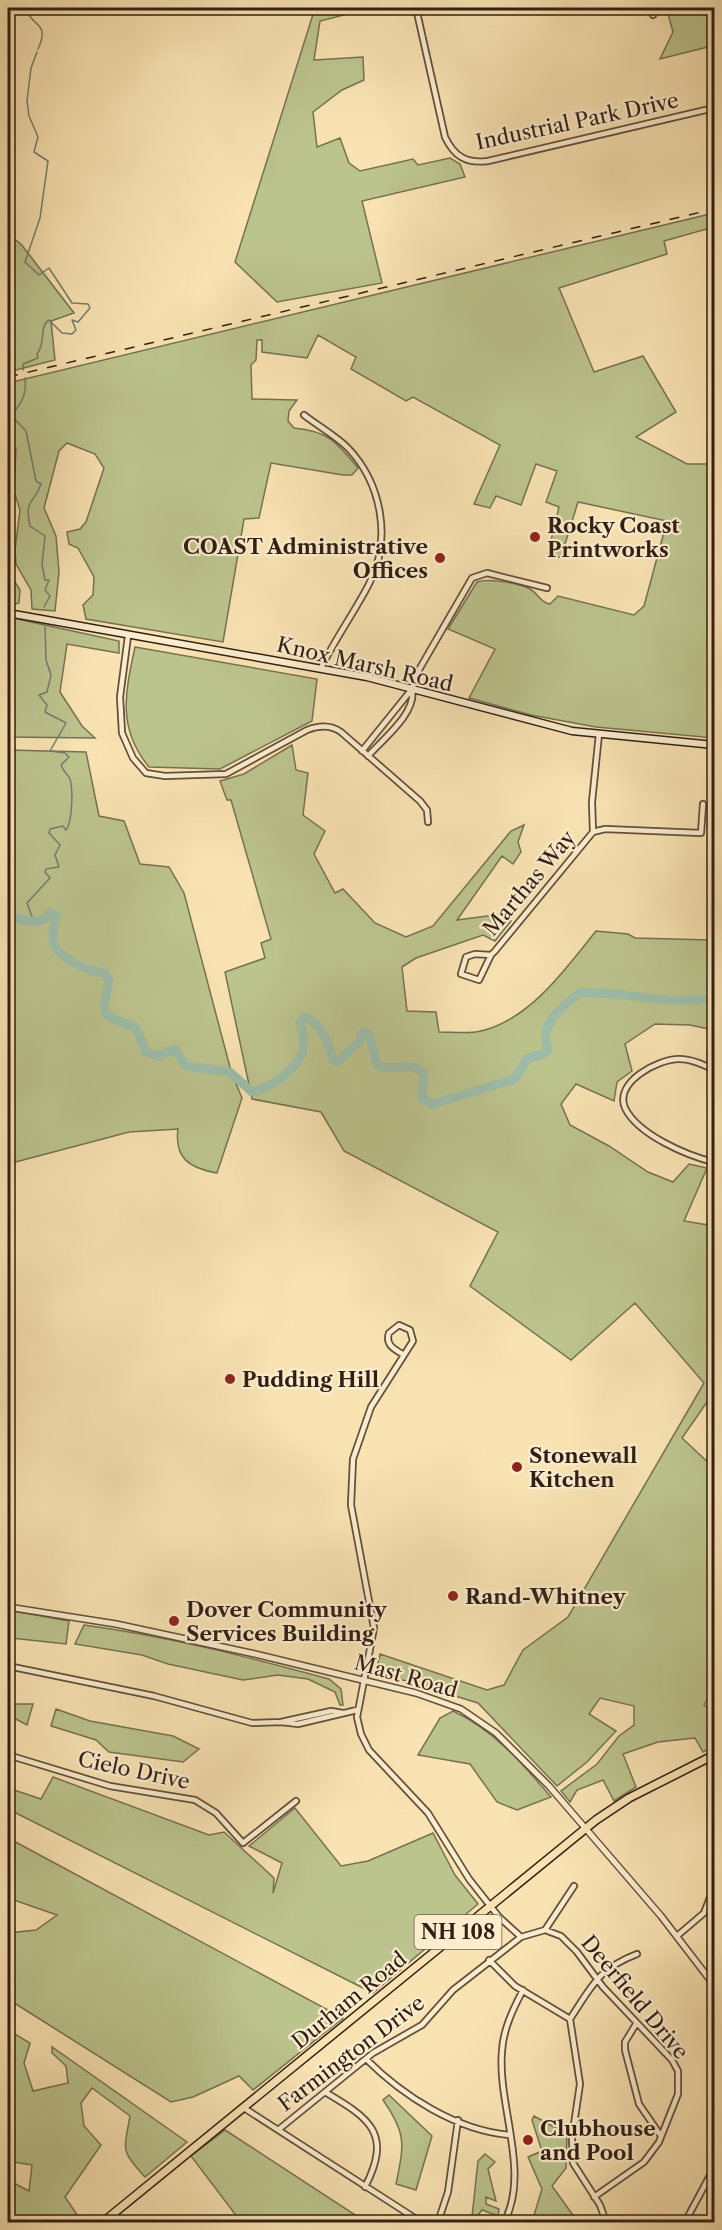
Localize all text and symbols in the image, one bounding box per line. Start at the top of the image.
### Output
street label: Industrial Park Drive [473,87,681,155]
place label: Rocky Coast Printworks [547,513,680,562]
marker: Rocky Coast Printworks [528,530,542,544]
place label: COAST Administrative Offices [183,534,428,583]
marker: COAST Administrative Offices [433,551,447,565]
street label: Knox Marsh Road [274,632,456,696]
street label: Marthas Way [478,825,581,941]
place label: Pudding Hill [242,1367,379,1392]
marker: Pudding Hill [223,1372,237,1386]
place label: Stonewall Kitchen [529,1443,637,1492]
marker: Stonewall Kitchen [510,1460,524,1474]
place label: Rand-Whitney [465,1584,627,1609]
marker: Rand-Whitney [446,1589,460,1603]
place label: Dover Community Services Building [186,1597,388,1646]
marker: Dover Community Services Building [167,1614,181,1628]
street label: Mast Road [352,1649,461,1703]
street label: Cielo Drive [76,1746,192,1794]
road number: NH 108 [414,1915,502,1949]
street label: Deerfield Drive [576,1930,694,2064]
street label: Durham Road [287,1946,411,2054]
street label: Farmington Drive [273,1990,429,2116]
place label: Clubhouse and Pool [540,2116,656,2165]
marker: Clubhouse and Pool [521,2133,535,2147]

